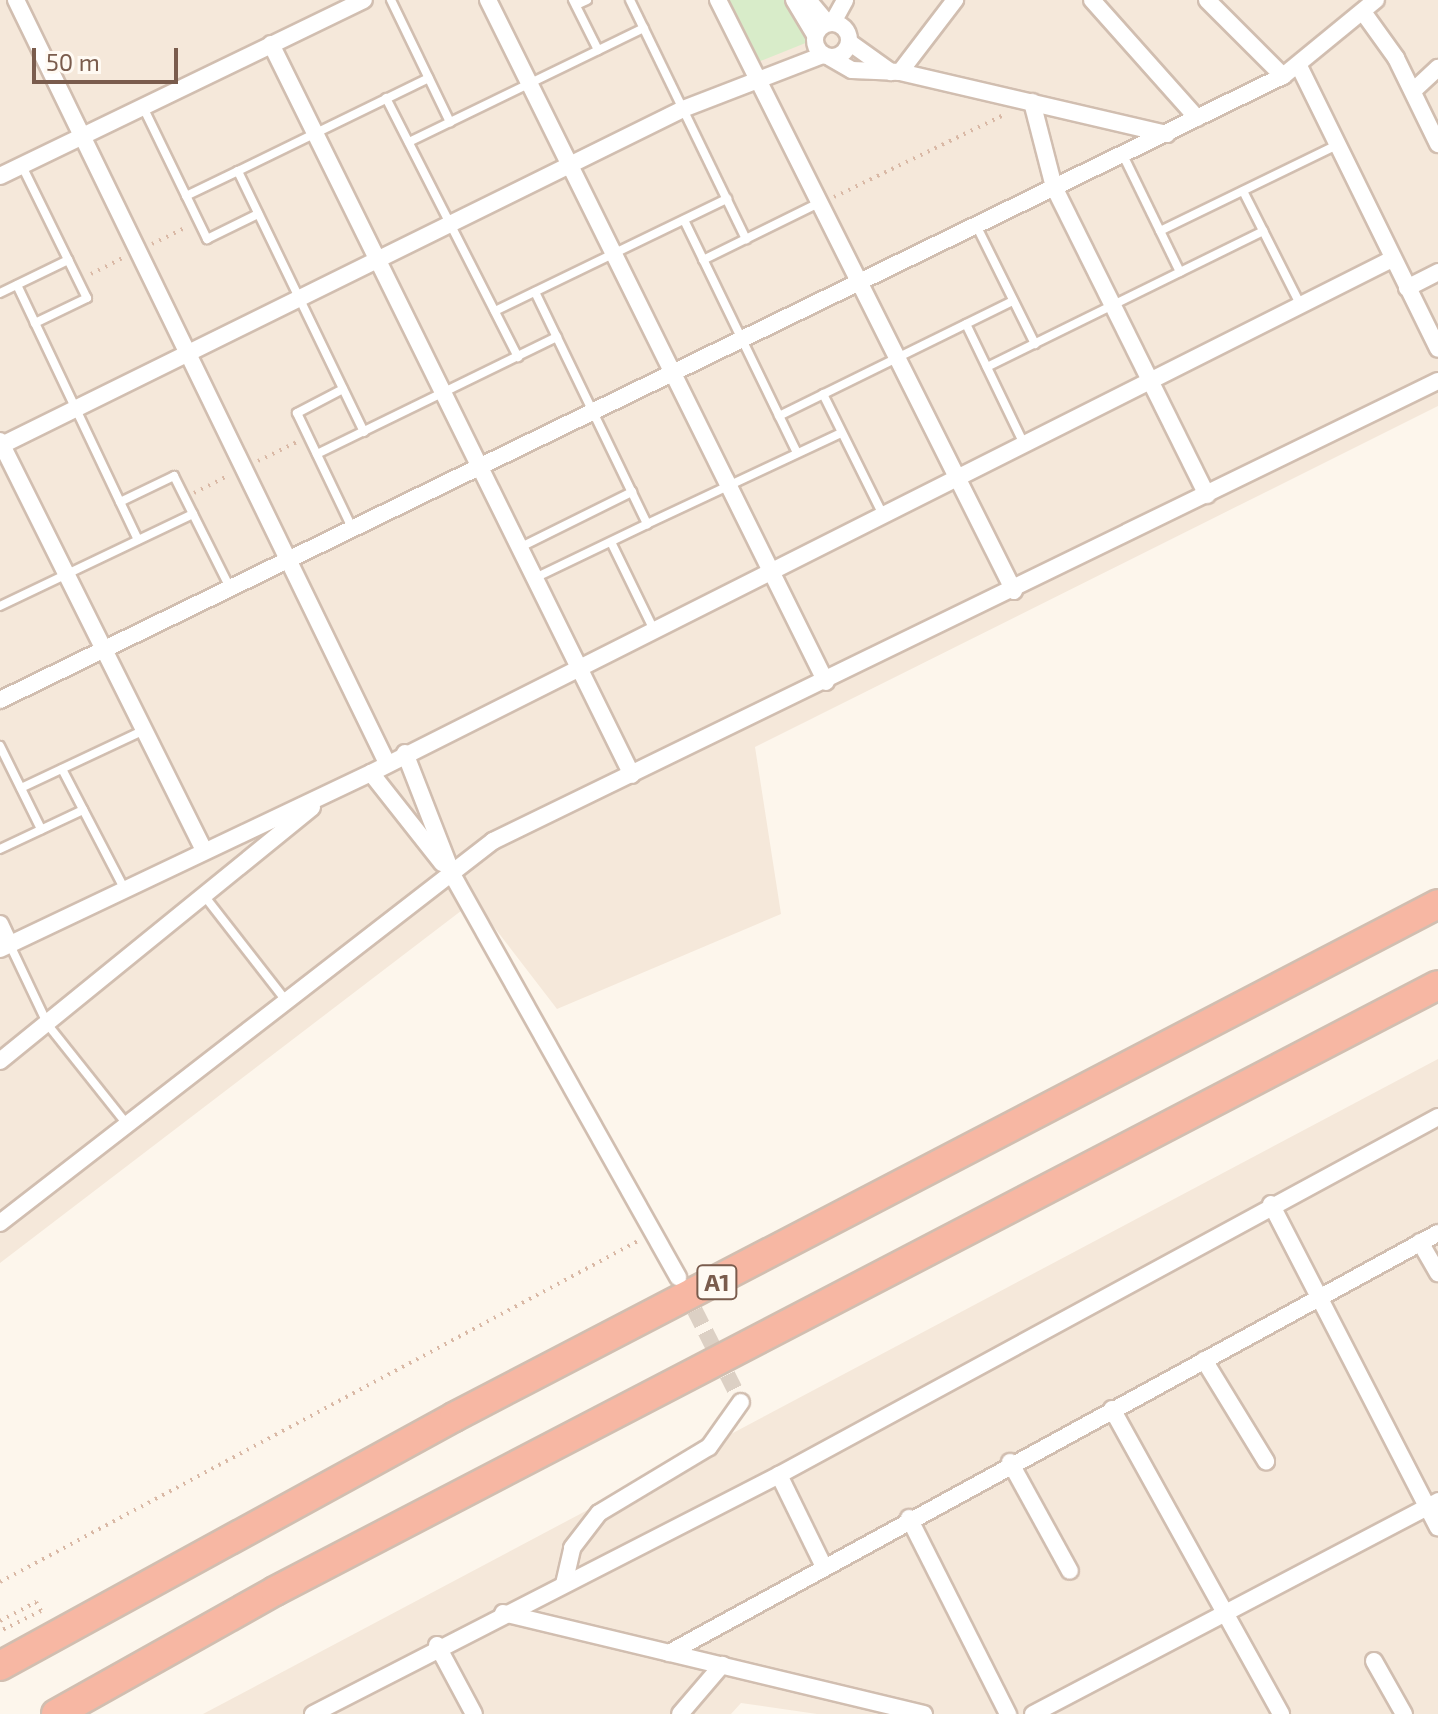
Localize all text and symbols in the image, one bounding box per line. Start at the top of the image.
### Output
scale bar [36,32,182,82]
text: 50 m [46,47,100,76]
road number: A1 [695,1262,739,1302]

